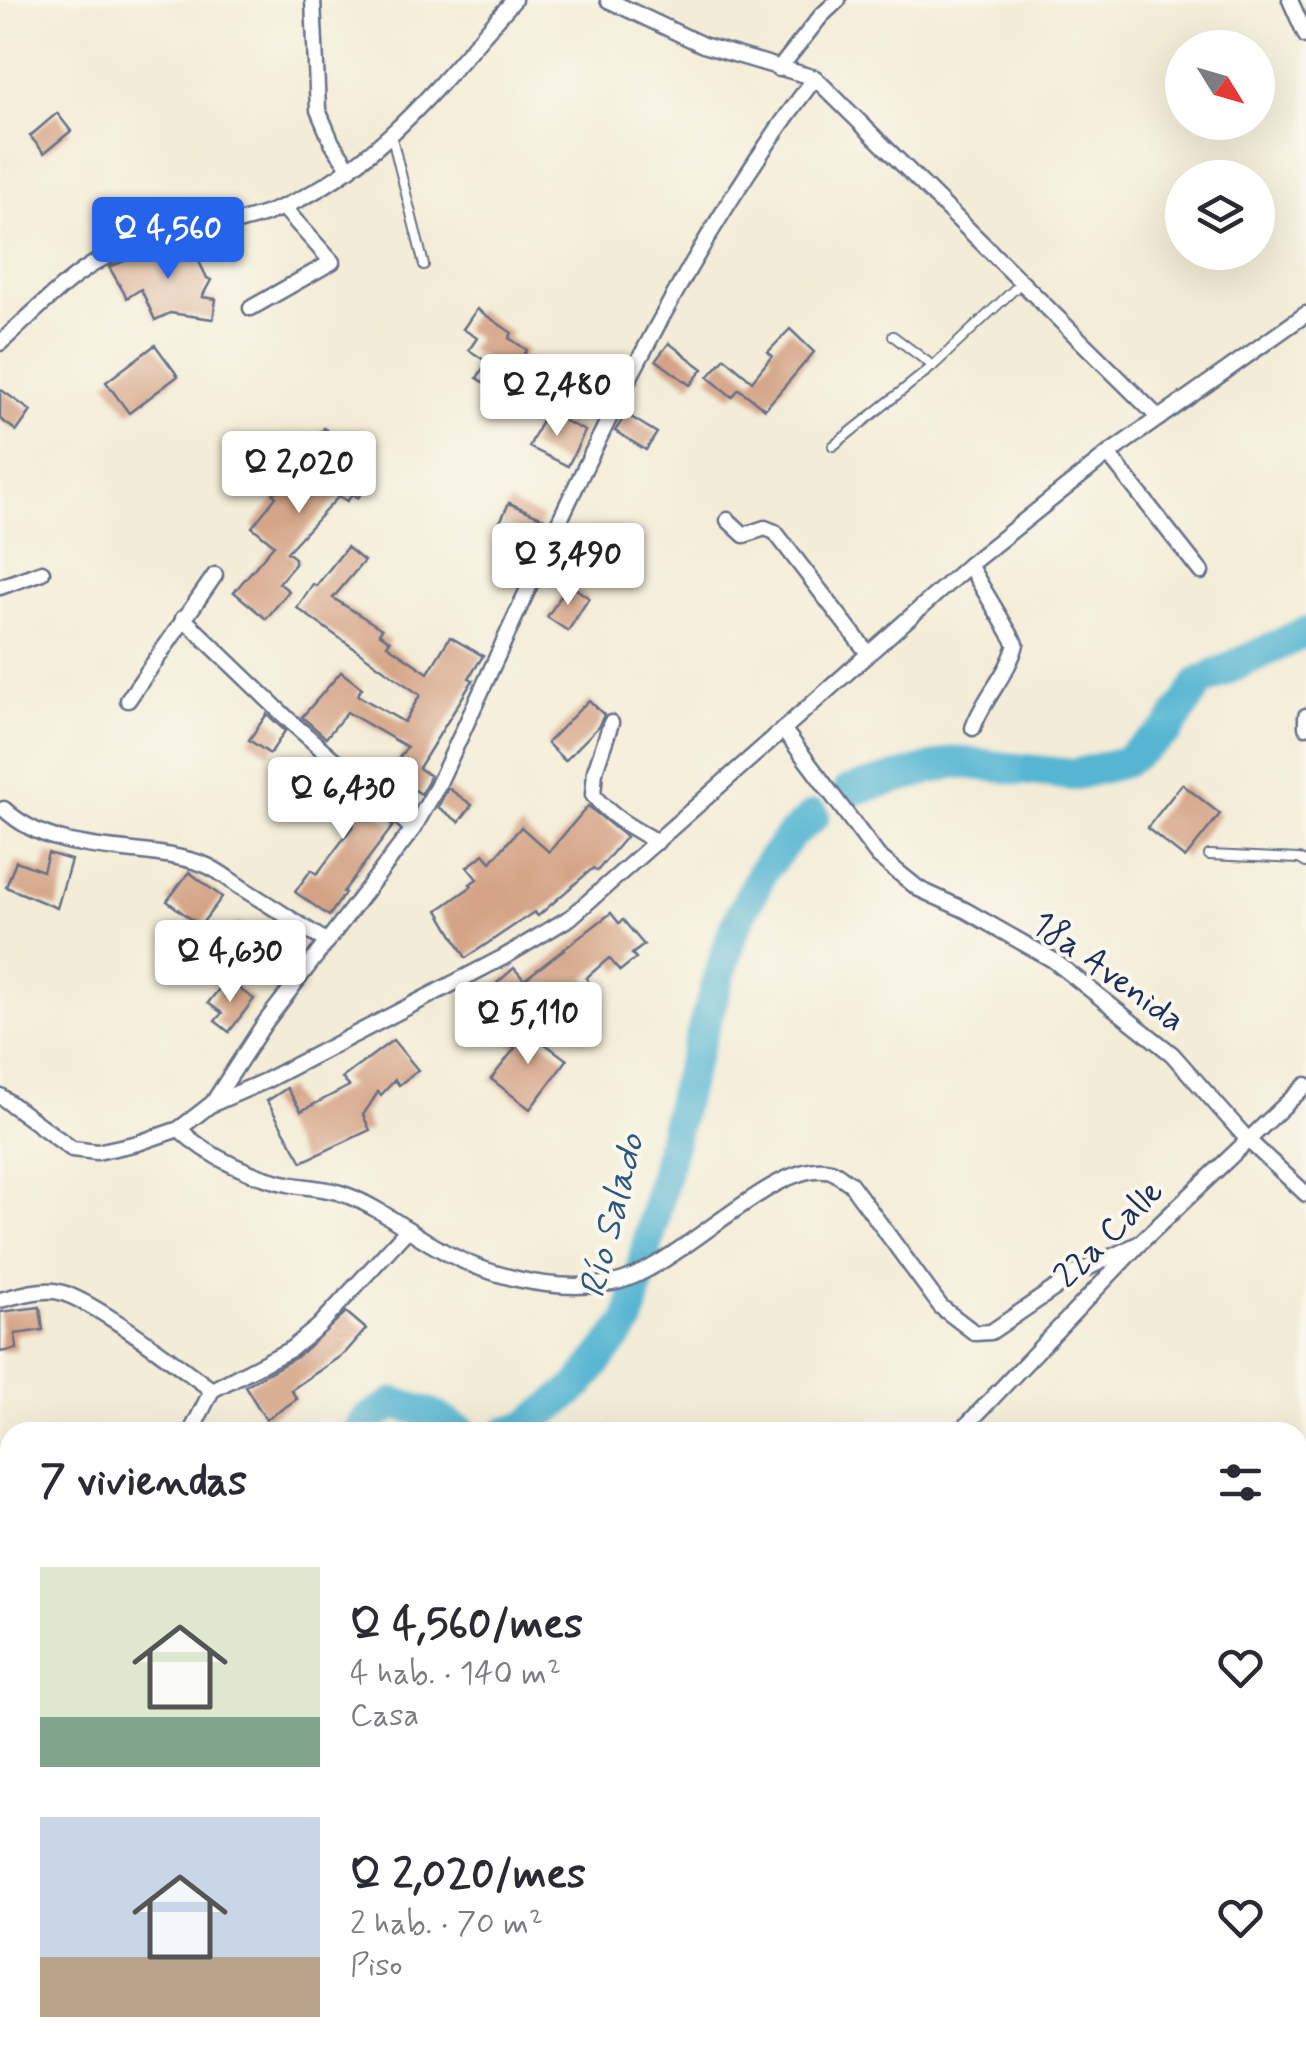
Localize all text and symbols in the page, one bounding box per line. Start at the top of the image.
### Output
north arrow [1165,30,1275,140]
map controls [1165,30,1275,270]
button: layers [1165,160,1275,270]
pin: Q 4,560 [76,197,260,282]
text: Q 4,560 [114,208,222,250]
pin: Q 2,480 [465,354,649,439]
text: Q 2,480 [502,365,612,407]
pin: Q 2,020 [207,431,391,516]
text: Q 2,020 [244,442,354,484]
pin: Q 3,490 [476,523,660,608]
text: Q 3,490 [514,534,622,576]
pin: Q 6,430 [251,757,435,842]
text: Q 6,430 [290,768,396,810]
street label: 18a Avenida [1022,901,1194,1043]
pin: Q 4,630 [138,920,322,1005]
text: Q 4,630 [177,931,283,973]
pin: Q 5,110 [436,982,620,1067]
text: Q 5,110 [477,993,579,1035]
water label: Río Salado [569,1127,657,1303]
street label: 22a Calle [1044,1169,1174,1299]
text: 7 viviendas [40,1455,247,1510]
icon: filters [1213,1455,1268,1510]
text: Q 4,560/mes [350,1598,583,1653]
icon: home [120,1607,240,1727]
icon: heart [1213,1640,1268,1695]
text: 4 hab. · 140 m² [350,1653,561,1695]
text: Casa [350,1695,419,1737]
text: Q 2,020/mes [350,1848,586,1903]
icon: home [120,1857,240,1977]
icon: heart [1213,1890,1268,1945]
text: 2 hab. · 70 m² [350,1903,543,1945]
text: Piso [350,1945,403,1987]

